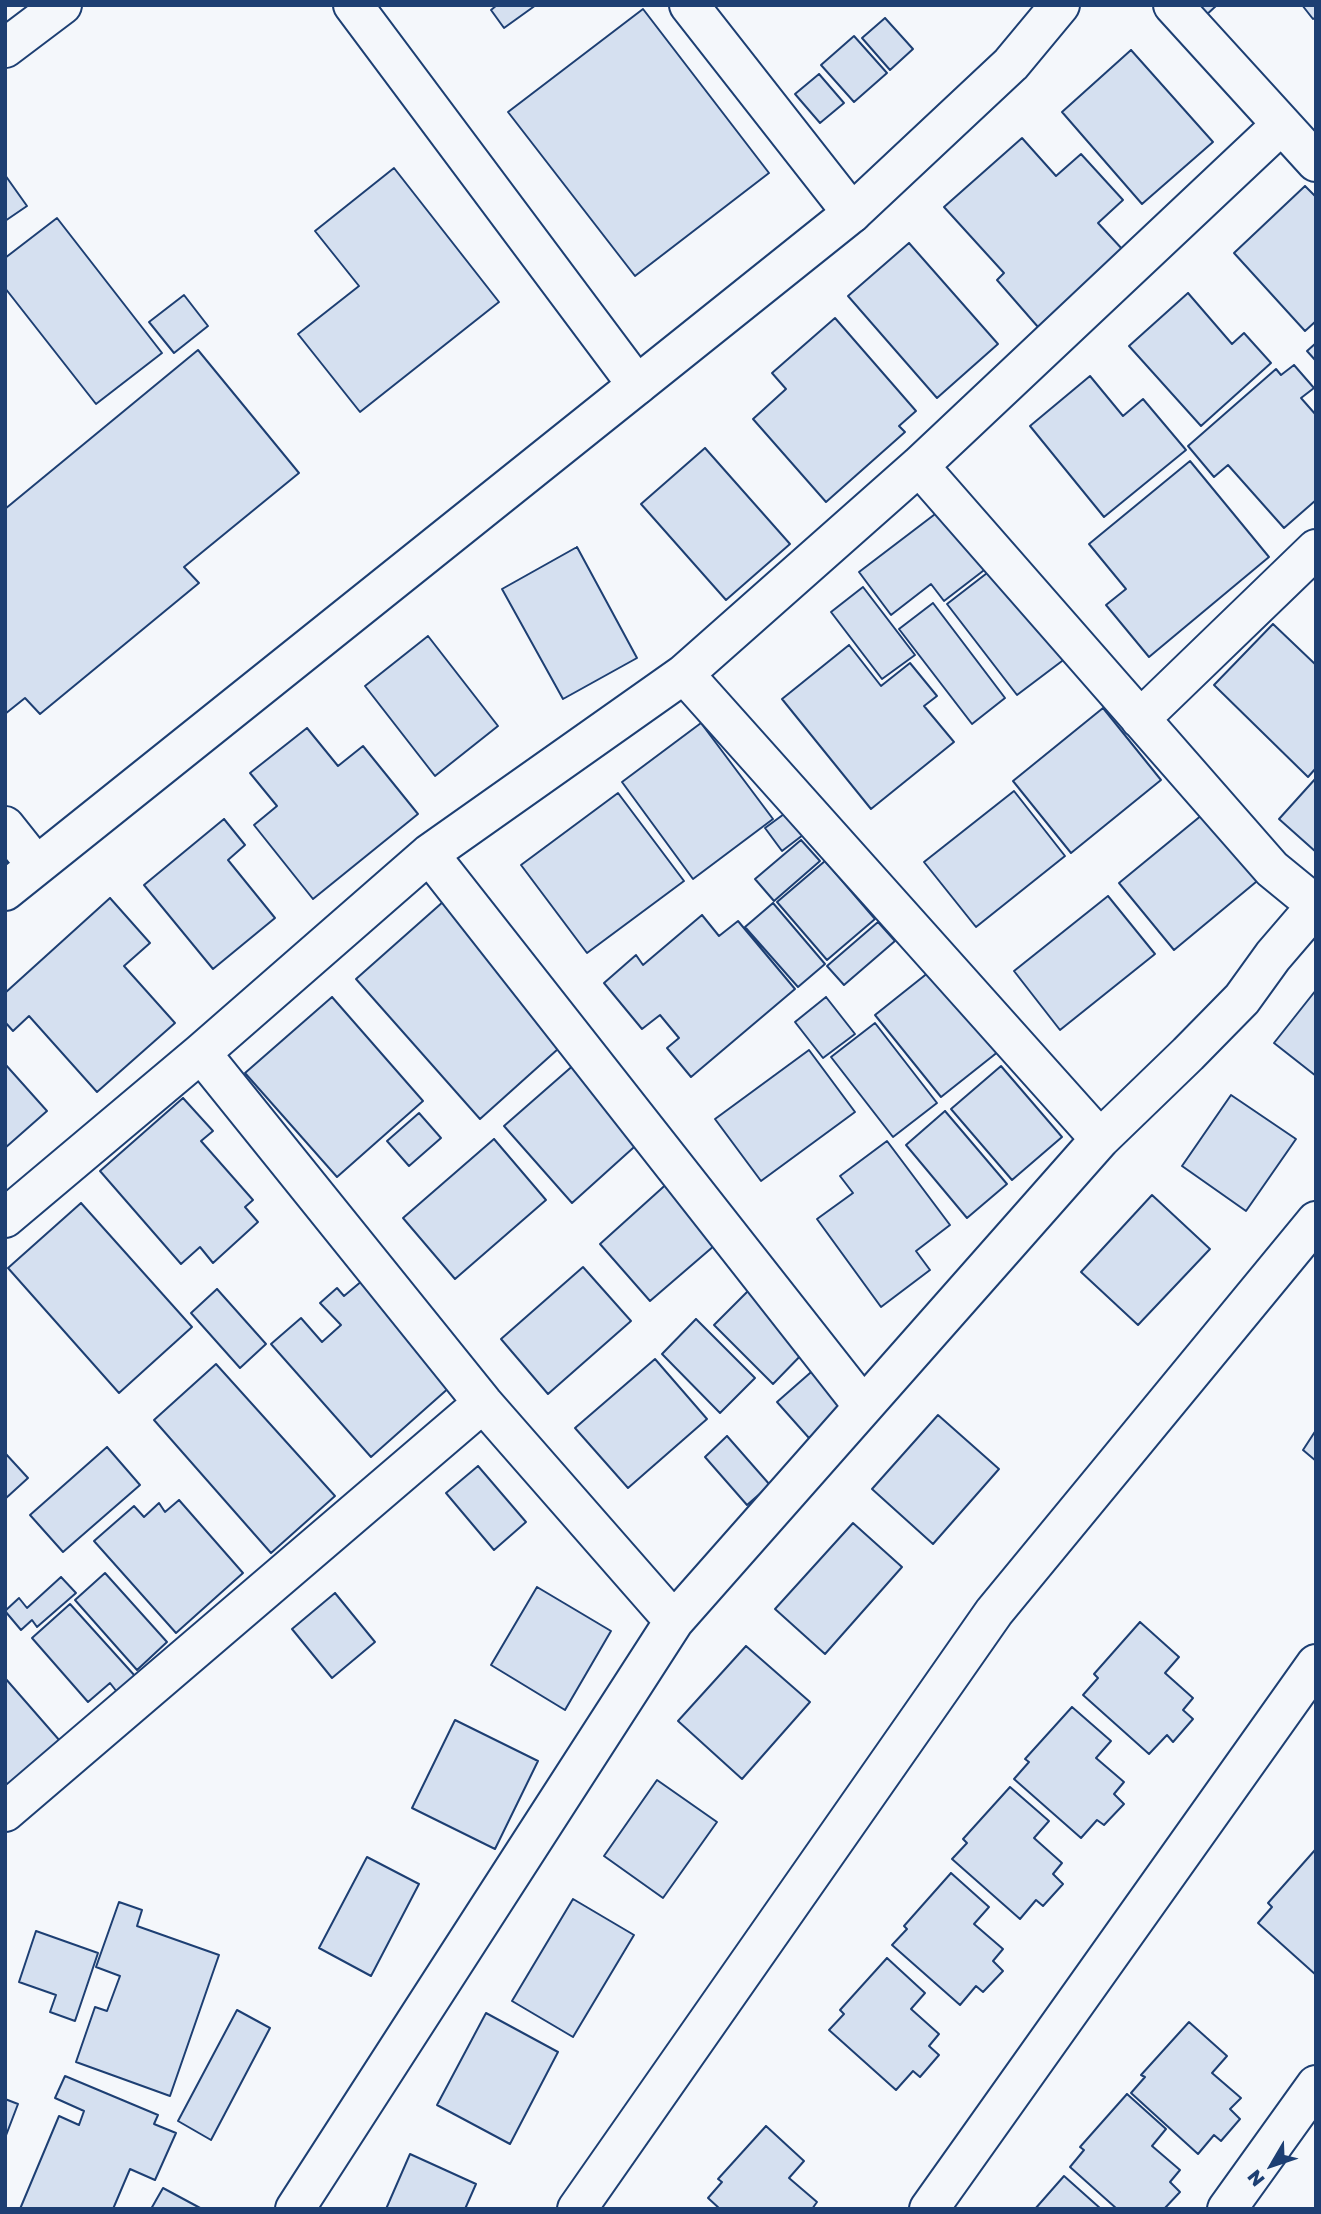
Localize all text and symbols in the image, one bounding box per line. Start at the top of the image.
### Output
north arrow [1237,2130,1307,2200]
text: N [1242,2166,1269,2191]

